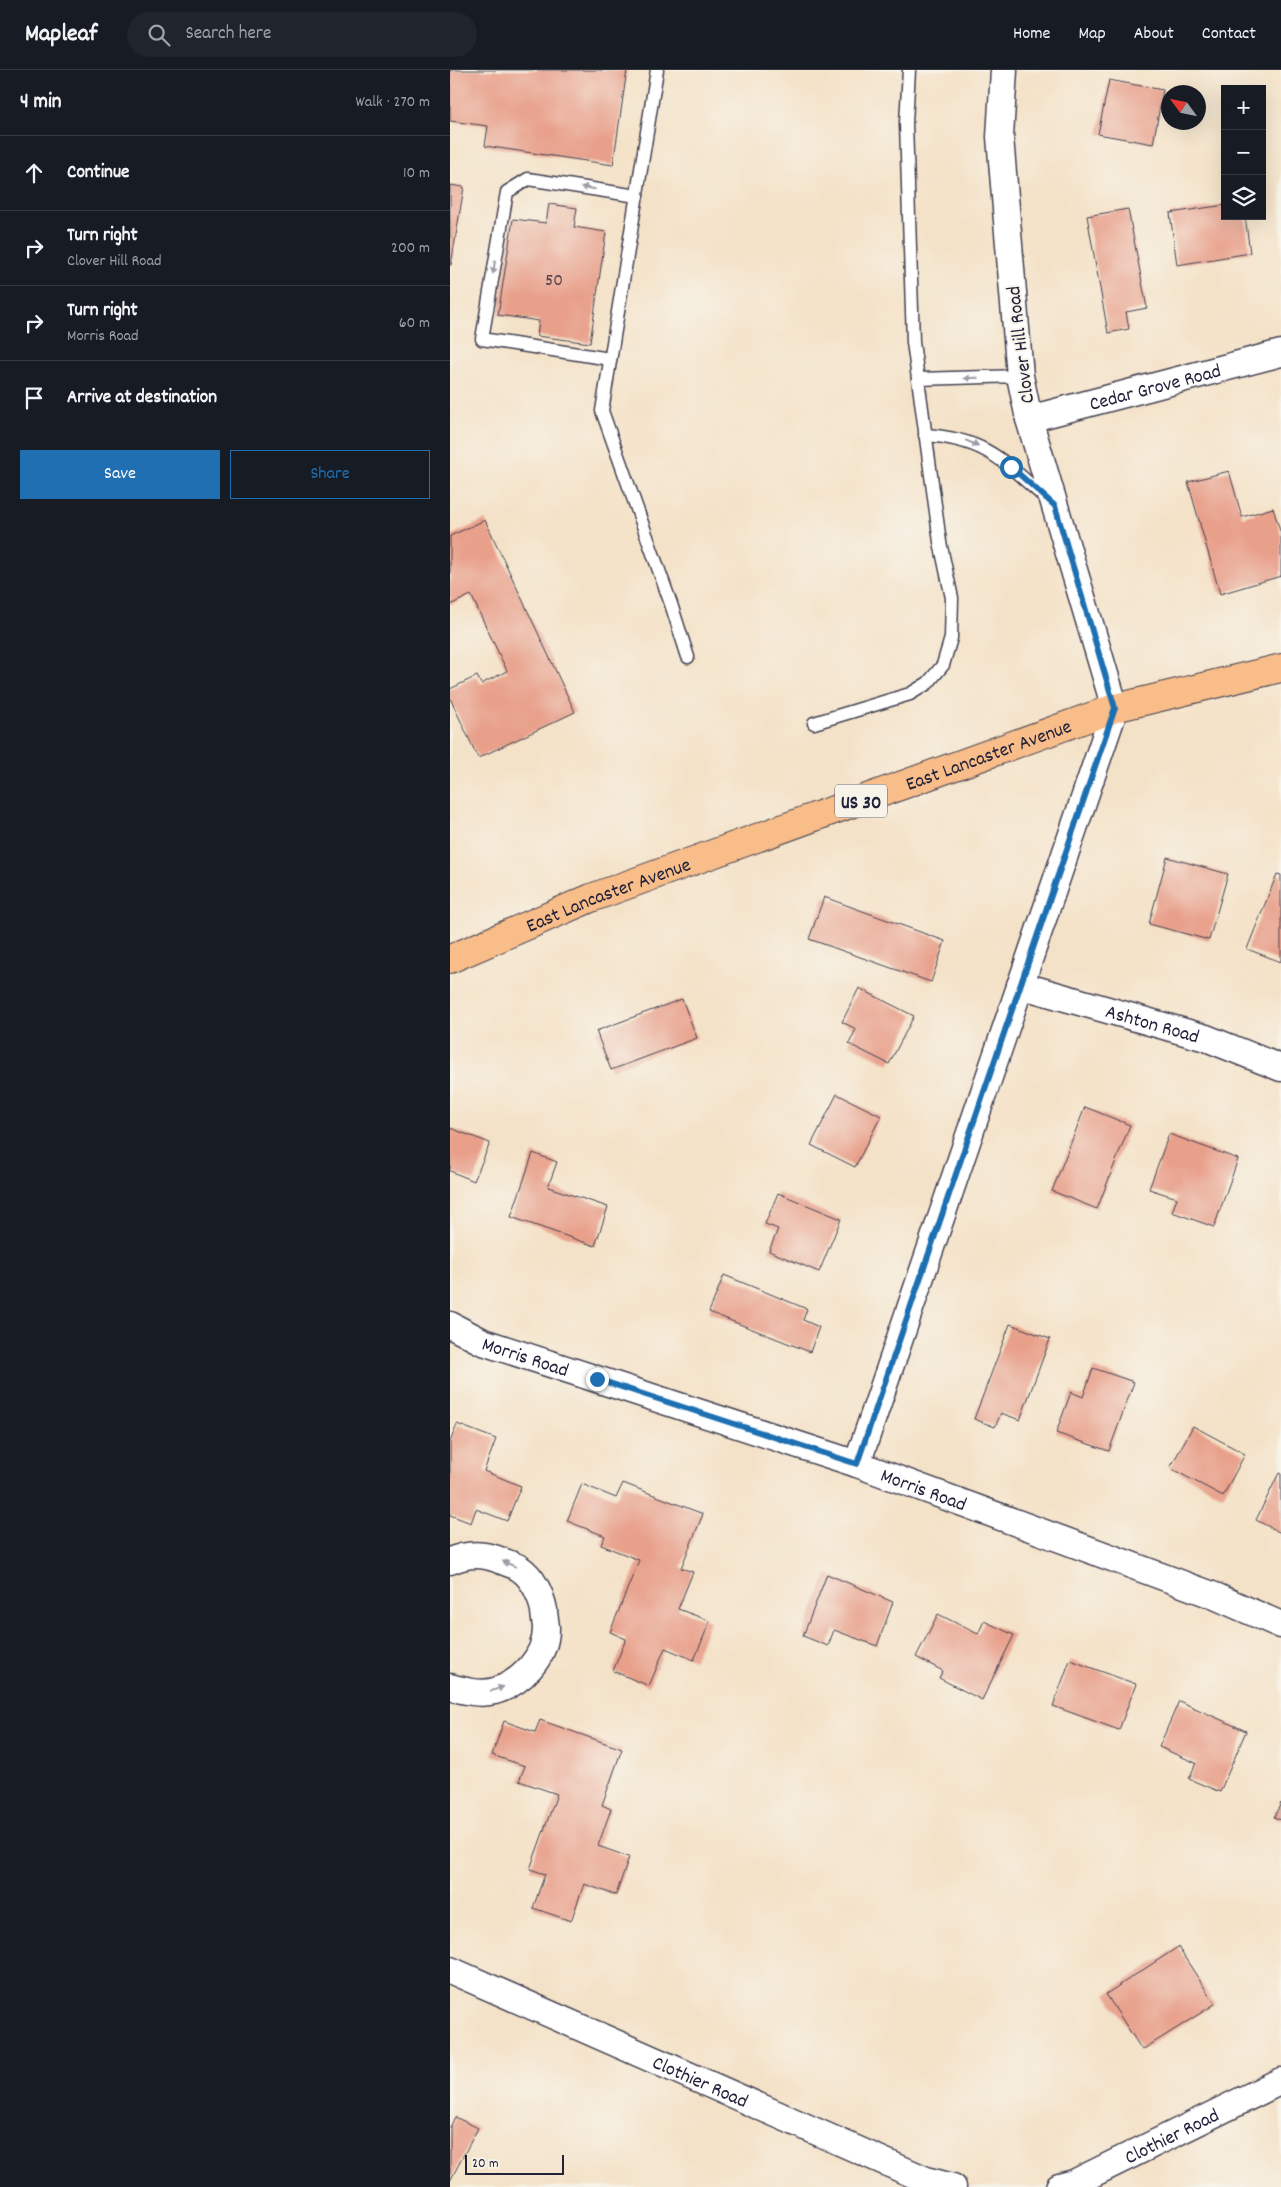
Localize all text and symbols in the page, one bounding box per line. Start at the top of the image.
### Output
search box [127,12,477,57]
text: Mapleaf [25,18,97,52]
icon: search [145,21,173,49]
text: Search here [185,21,271,48]
text: Home [1013,22,1050,47]
text: Map [1078,22,1106,47]
text: About [1134,22,1174,47]
text: Contact [1202,22,1256,47]
north arrow [1161,85,1206,130]
map controls [1221,85,1266,220]
button: + [1221,85,1266,130]
text: 4 min [20,88,62,118]
text: Walk · 270 m [355,91,430,114]
button: − [1221,130,1266,175]
icon: ahead [20,159,48,187]
text: Continue [67,160,129,187]
text: 10 m [403,162,430,185]
button: layers [1221,175,1266,220]
one-way arrow [580,184,596,192]
text: Turn right [67,223,138,250]
icon: right [20,234,48,262]
text: 200 m [391,237,430,260]
text: Clover Hill Road [67,250,161,273]
one-way arrow [490,260,498,276]
house number: 50 [545,269,563,294]
street label: Clover Hill Road [1001,284,1043,405]
text: Turn right [67,298,138,325]
icon: right [20,309,48,337]
text: 60 m [399,312,430,335]
text: Morris Road [67,325,139,348]
street label: Cedar Grove Road [1087,358,1224,420]
one-way arrow [963,374,979,382]
icon: arrive [20,384,48,412]
text: Arrive at destination [67,385,217,412]
one-way arrow [965,440,979,448]
button: Save [20,450,220,499]
button: Share [230,450,430,499]
route start [1000,456,1023,479]
street label: East Lancaster Avenue [902,714,1076,800]
road number: US 30 [835,784,887,818]
street label: East Lancaster Avenue [522,852,695,941]
street label: Ashton Road [1102,999,1202,1052]
street label: Morris Road [478,1332,572,1386]
route end [586,1368,609,1391]
street label: Morris Road [876,1463,970,1520]
one-way arrow [501,1560,516,1568]
one-way arrow [490,1684,505,1692]
street label: Clothier Road [647,2050,752,2117]
street label: Clothier Road [1121,2103,1225,2173]
scale bar [465,2152,564,2175]
text: 20 m [472,2154,499,2174]

